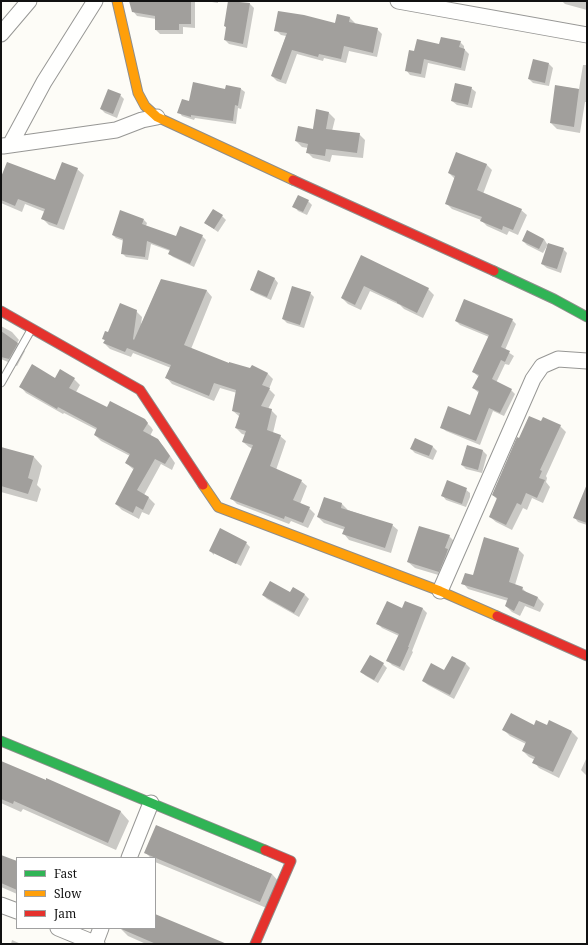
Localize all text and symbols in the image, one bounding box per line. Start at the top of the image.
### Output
legend [16,857,156,929]
text: Fast [54,865,77,882]
text: Slow [54,885,82,902]
text: Jam [54,905,76,922]

